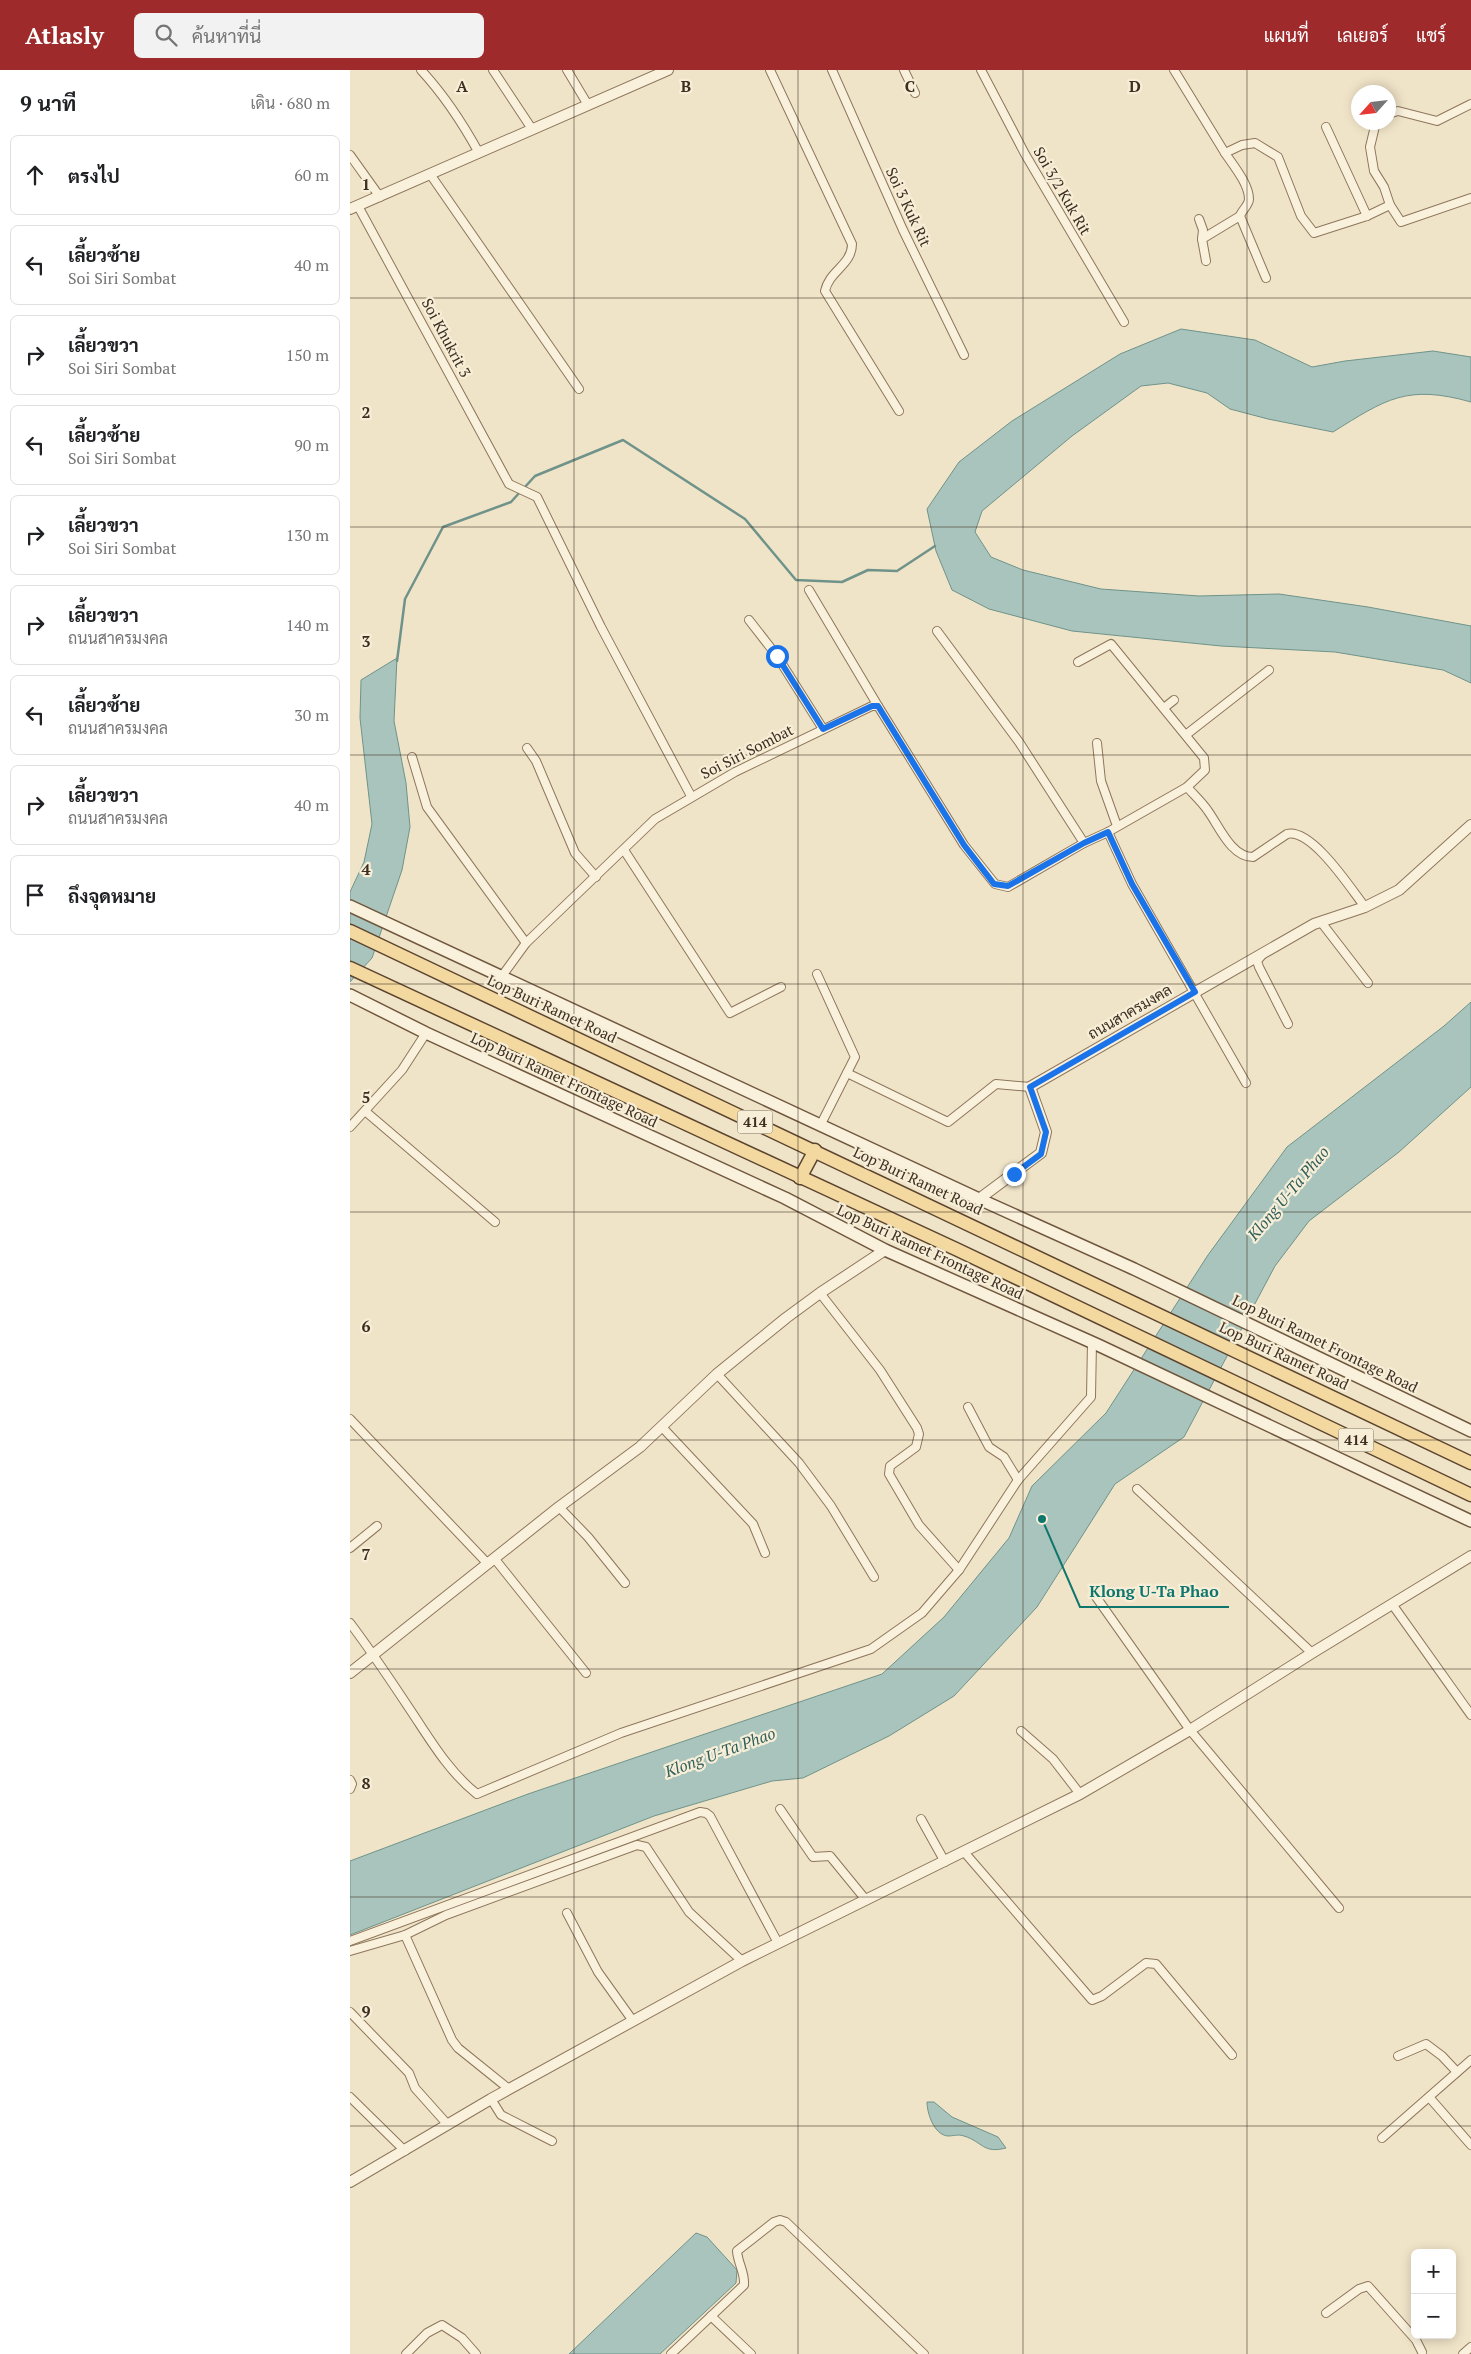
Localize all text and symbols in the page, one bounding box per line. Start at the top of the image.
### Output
search box [134,13,484,58]
text: Atlasly [25,19,104,51]
icon: search [152,21,180,49]
text: ค้นหาที่นี่ [192,23,261,48]
text: แผนที่ [1264,23,1309,47]
text: เลเยอร์ [1337,23,1388,47]
text: แชร์ [1416,23,1446,47]
text: A [456,75,468,97]
text: B [681,75,691,97]
text: C [905,75,915,97]
text: D [1129,75,1141,97]
north arrow [1351,85,1396,130]
text: 9 นาที [20,89,76,117]
text: เดิน · 680 m [250,92,330,114]
street label: Soi 3/2 Kuk Rit [1030,143,1096,239]
icon: ahead [21,161,49,189]
text: ตรงไป [68,163,120,188]
text: 60 m [294,164,329,186]
street label: Soi 3 Kuk Rit [882,164,936,250]
text: 1 [361,173,371,195]
text: เลี้ยวซ้าย [68,242,140,267]
icon: left [21,251,49,279]
text: 40 m [294,254,329,276]
text: Soi Siri Sombat [68,267,176,289]
street label: Soi Khukrit 3 [418,295,476,381]
text: เลี้ยวขวา [68,332,139,357]
icon: right [21,341,49,369]
text: 150 m [286,344,329,366]
text: Soi Siri Sombat [68,357,176,379]
text: 2 [361,401,371,423]
text: เลี้ยวซ้าย [68,422,140,447]
icon: left [21,431,49,459]
text: 90 m [294,434,329,456]
text: Soi Siri Sombat [68,447,176,469]
text: เลี้ยวขวา [68,512,139,537]
icon: right [21,521,49,549]
text: 130 m [286,524,329,546]
text: Soi Siri Sombat [68,537,176,559]
text: เลี้ยวขวา [68,602,139,627]
icon: right [21,611,49,639]
text: 140 m [286,614,329,636]
text: ถนนสาครมงคล [68,627,168,649]
text: 3 [361,630,371,652]
route start [766,645,789,668]
text: เลี้ยวซ้าย [68,692,140,717]
icon: left [21,701,49,729]
text: 30 m [294,704,329,726]
text: ถนนสาครมงคล [68,717,168,739]
street label: Soi Siri Sombat [697,719,797,783]
text: เลี้ยวขวา [68,782,139,807]
icon: right [21,791,49,819]
text: 40 m [294,794,329,816]
text: ถนนสาครมงคล [68,807,168,829]
text: 4 [361,858,371,880]
icon: arrive [21,881,49,909]
text: ถึงจุดหมาย [68,883,156,908]
street label: Lop Buri Ramet Road [484,969,620,1047]
street label: ถนนสาครมงคล [1084,979,1175,1043]
street label: Lop Buri Ramet Frontage Road [468,1027,661,1131]
text: 5 [361,1086,371,1108]
road number: 414 [738,1110,772,1134]
street label: Lop Buri Ramet Road [850,1141,986,1219]
water label: Klong U-Ta Phao [1242,1141,1334,1245]
route end [1003,1163,1026,1186]
street label: Lop Buri Ramet Frontage Road [834,1199,1027,1303]
street label: Lop Buri Ramet Frontage Road [1229,1289,1422,1397]
text: 6 [361,1315,371,1337]
street label: Lop Buri Ramet Road [1216,1316,1352,1394]
road number: 414 [1338,1428,1374,1452]
text: 7 [361,1543,371,1565]
callout: Klong U-Ta Phao [1080,1576,1229,1607]
text: Klong U-Ta Phao [1089,1580,1219,1602]
water label: Klong U-Ta Phao [661,1722,778,1783]
text: 8 [361,1772,371,1794]
text: 9 [361,2000,371,2022]
map controls [1411,2249,1456,2339]
button: + [1411,2249,1456,2294]
button: − [1411,2294,1456,2339]

